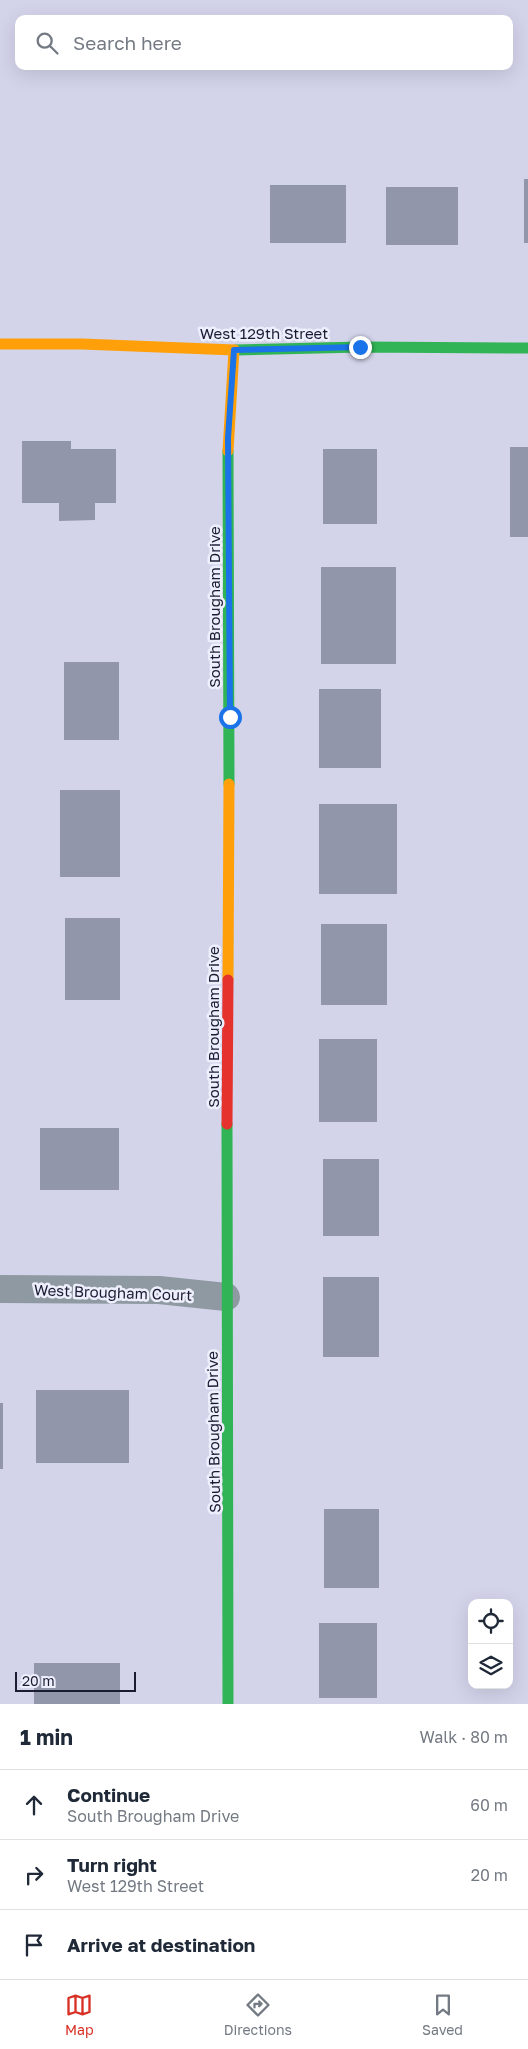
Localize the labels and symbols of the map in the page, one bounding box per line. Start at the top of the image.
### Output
street label: West 129th Street [200,324,328,342]
route end [349,336,372,359]
street label: South Brougham Drive [205,526,223,688]
route start [219,706,242,729]
street label: South Brougham Drive [204,946,222,1108]
street label: West Brougham Court [34,1280,192,1304]
street label: South Brougham Drive [203,1351,223,1513]
scale bar [15,1669,136,1692]

